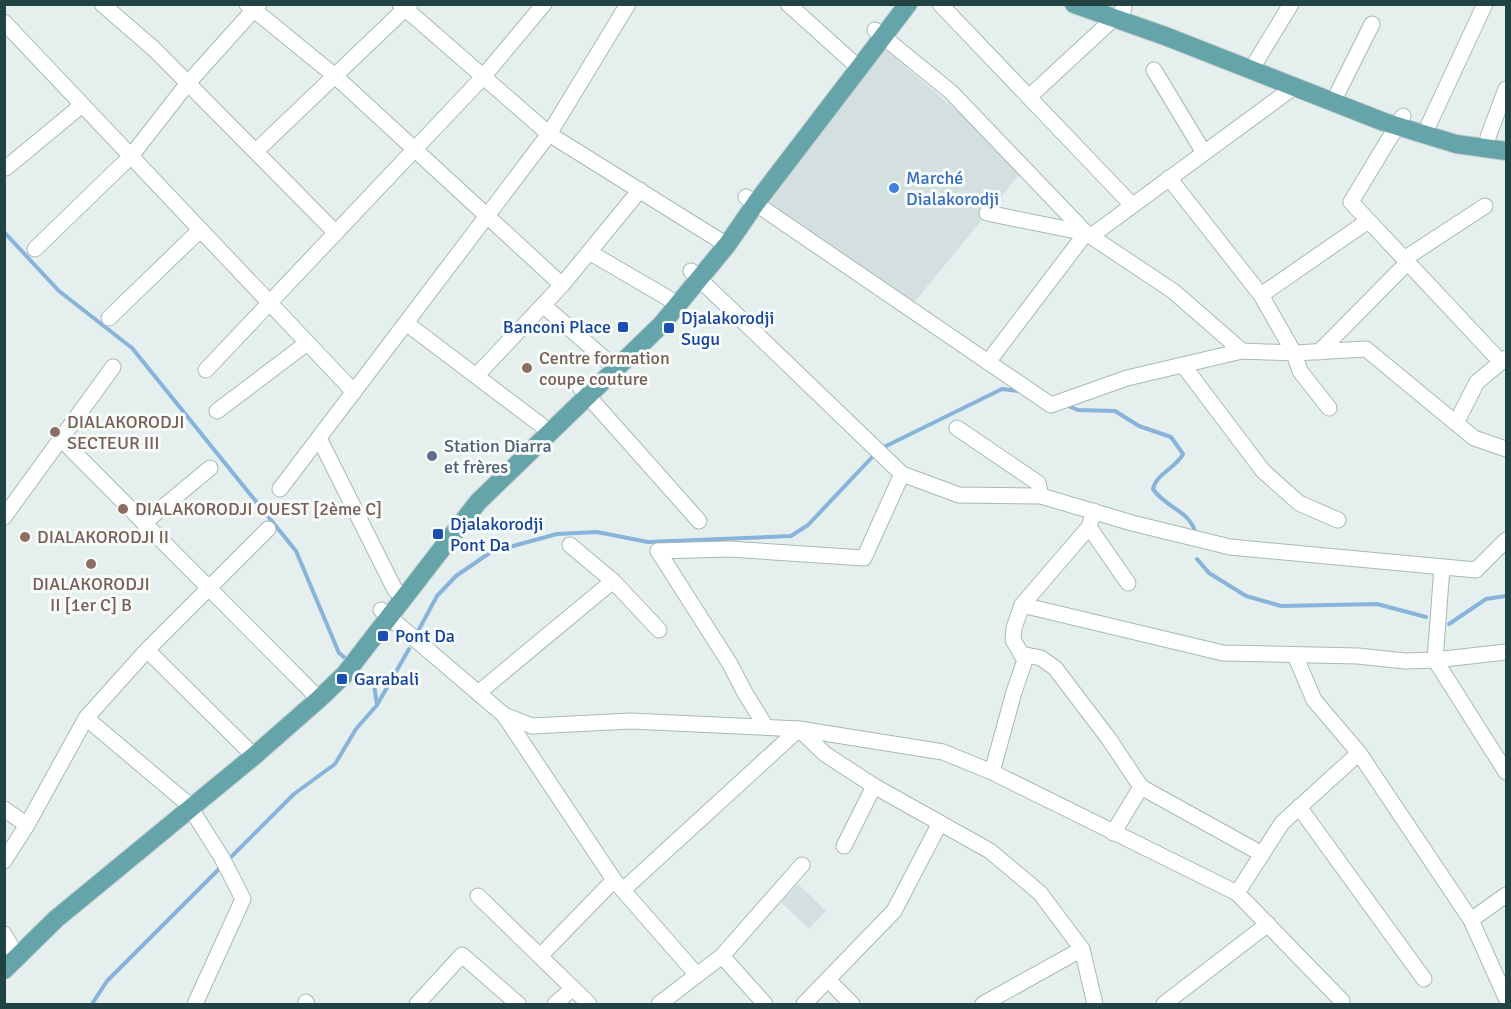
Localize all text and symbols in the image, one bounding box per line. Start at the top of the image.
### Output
place label: Marché Dialakorodji [906,167,999,210]
marker: Marché Dialakorodji [887,181,901,195]
place label: Djalakorodji Sugu [681,307,774,350]
place label: Banconi Place [503,316,611,338]
marker: Banconi Place [616,320,630,334]
marker: Djalakorodji Sugu [662,321,676,335]
place label: Centre formation coupe couture [539,347,670,390]
marker: Centre formation coupe couture [520,361,534,375]
place label: DIALAKORODJI SECTEUR III [67,411,185,454]
marker: DIALAKORODJI SECTEUR III [48,425,62,439]
place label: Station Diarra et frères [444,435,552,478]
marker: Station Diarra et frères [425,449,439,463]
place label: DIALAKORODJI OUEST [2ème C] [135,498,382,520]
marker: DIALAKORODJI OUEST [2ème C] [116,502,130,516]
place label: Djalakorodji Pont Da [450,513,543,556]
place label: DIALAKORODJI II [37,526,169,548]
marker: Djalakorodji Pont Da [431,527,445,541]
marker: DIALAKORODJI II [18,530,32,544]
marker: DIALAKORODJI II [1er C] B [84,557,98,571]
place label: DIALAKORODJI II [1er C] B [32,573,150,616]
place label: Pont Da [395,625,455,647]
marker: Pont Da [376,629,390,643]
place label: Garabali [354,668,419,690]
marker: Garabali [335,672,349,686]

